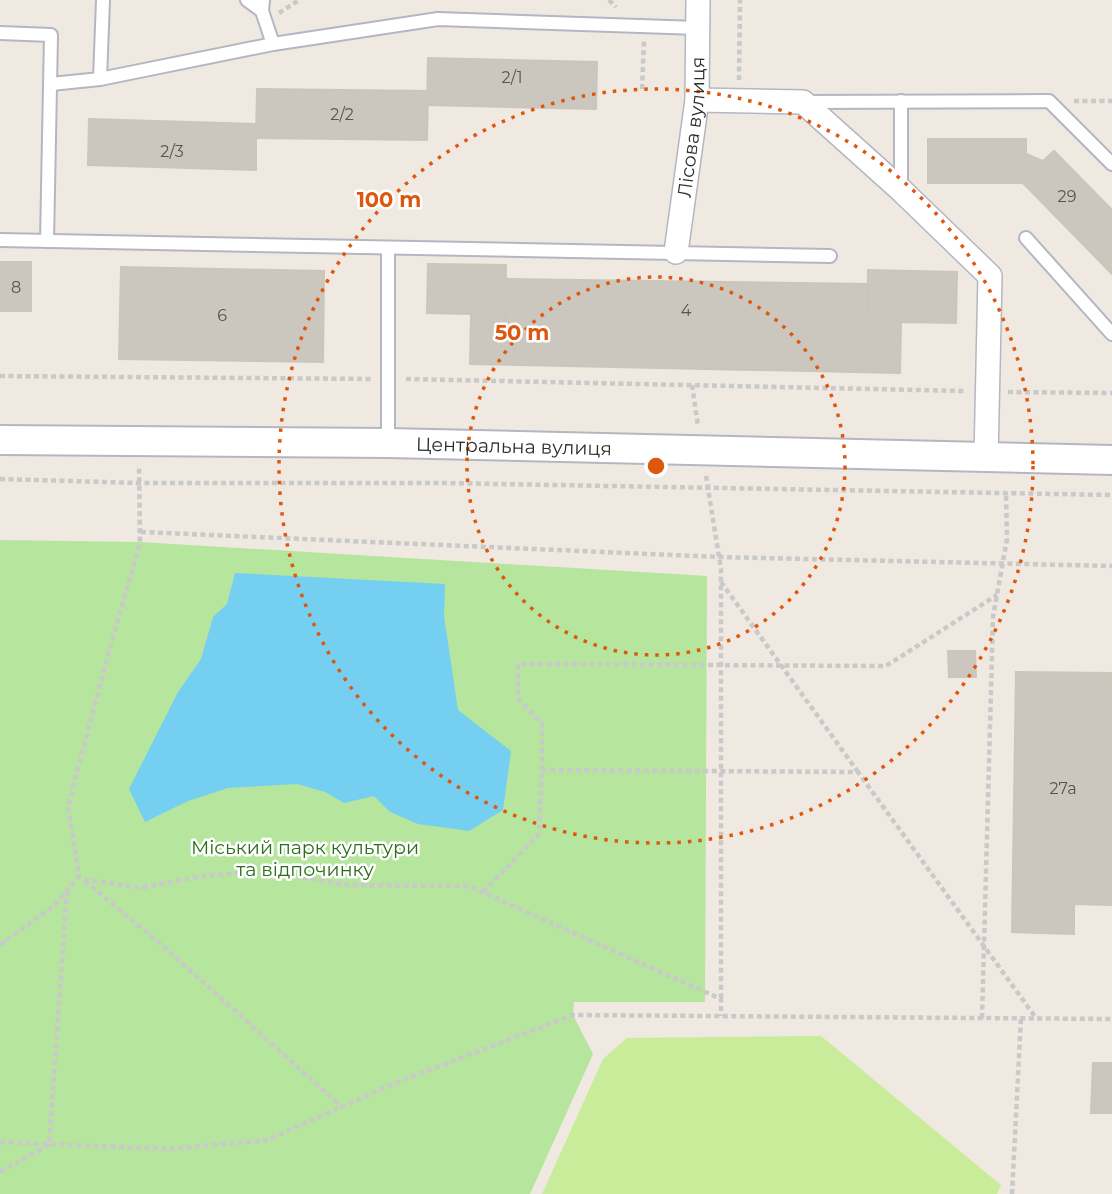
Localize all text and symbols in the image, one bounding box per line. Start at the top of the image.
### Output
street label: Лісова вулиця [672,56,709,199]
house number: 2/1 [502,68,522,87]
house number: 2/2 [330,105,354,124]
house number: 2/3 [160,142,184,161]
text: 100 m [357,187,421,212]
house number: 29 [1058,187,1076,206]
house number: 8 [11,278,21,297]
house number: 4 [681,301,692,320]
house number: 6 [217,306,227,325]
text: 50 m [495,320,549,345]
street label: Центральна вулиця [416,432,612,460]
centre of rings [644,454,668,478]
house number: 27а [1049,779,1077,798]
park label: Міський парк культури та відпочинку [191,836,419,881]

